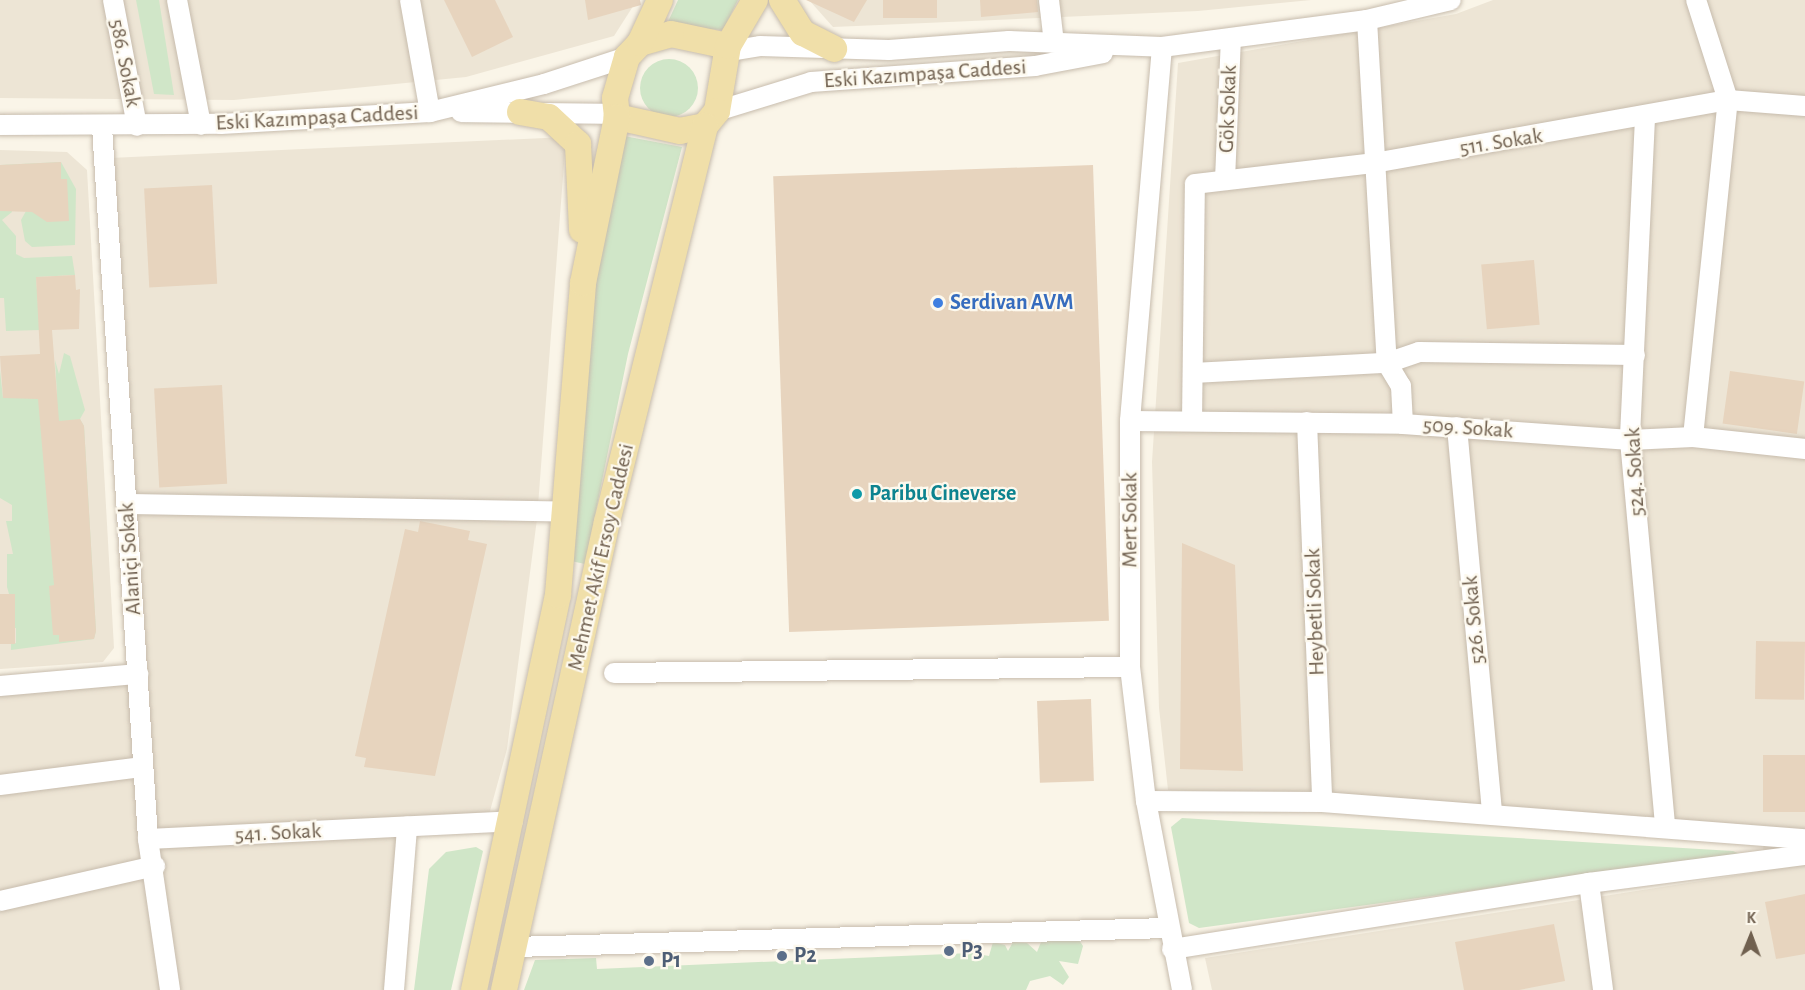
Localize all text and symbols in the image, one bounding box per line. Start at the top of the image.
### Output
street label: 586. Sokak [104,17,146,109]
street label: Eski Kazımpaşa Caddesi [823,54,1027,94]
street label: Gök Sokak [1213,65,1243,153]
street label: Eski Kazımpaşa Caddesi [215,100,419,136]
street label: 511. Sokak [1458,122,1544,162]
place label: Serdivan AVM [950,290,1074,316]
marker: Serdivan AVM [931,296,945,310]
street label: 509. Sokak [1422,412,1514,444]
street label: 524. Sokak [1619,427,1651,517]
street label: Mehmet Akif Ersoy Caddesi [562,441,640,673]
street label: Mert Sokak [1117,472,1143,568]
place label: Paribu Cineverse [869,481,1016,507]
marker: Paribu Cineverse [850,487,864,501]
street label: Alaniçi Sokak [113,502,147,616]
street label: Heybetli Sokak [1300,548,1330,676]
street label: 526. Sokak [1457,575,1491,665]
street label: 541. Sokak [234,818,322,848]
north arrow [1721,906,1781,966]
text: K [1746,910,1756,926]
place label: P3 [961,938,983,964]
place label: P2 [794,943,817,969]
marker: P3 [942,944,956,958]
place label: P1 [661,948,681,974]
marker: P2 [775,949,789,963]
marker: P1 [642,954,656,968]

